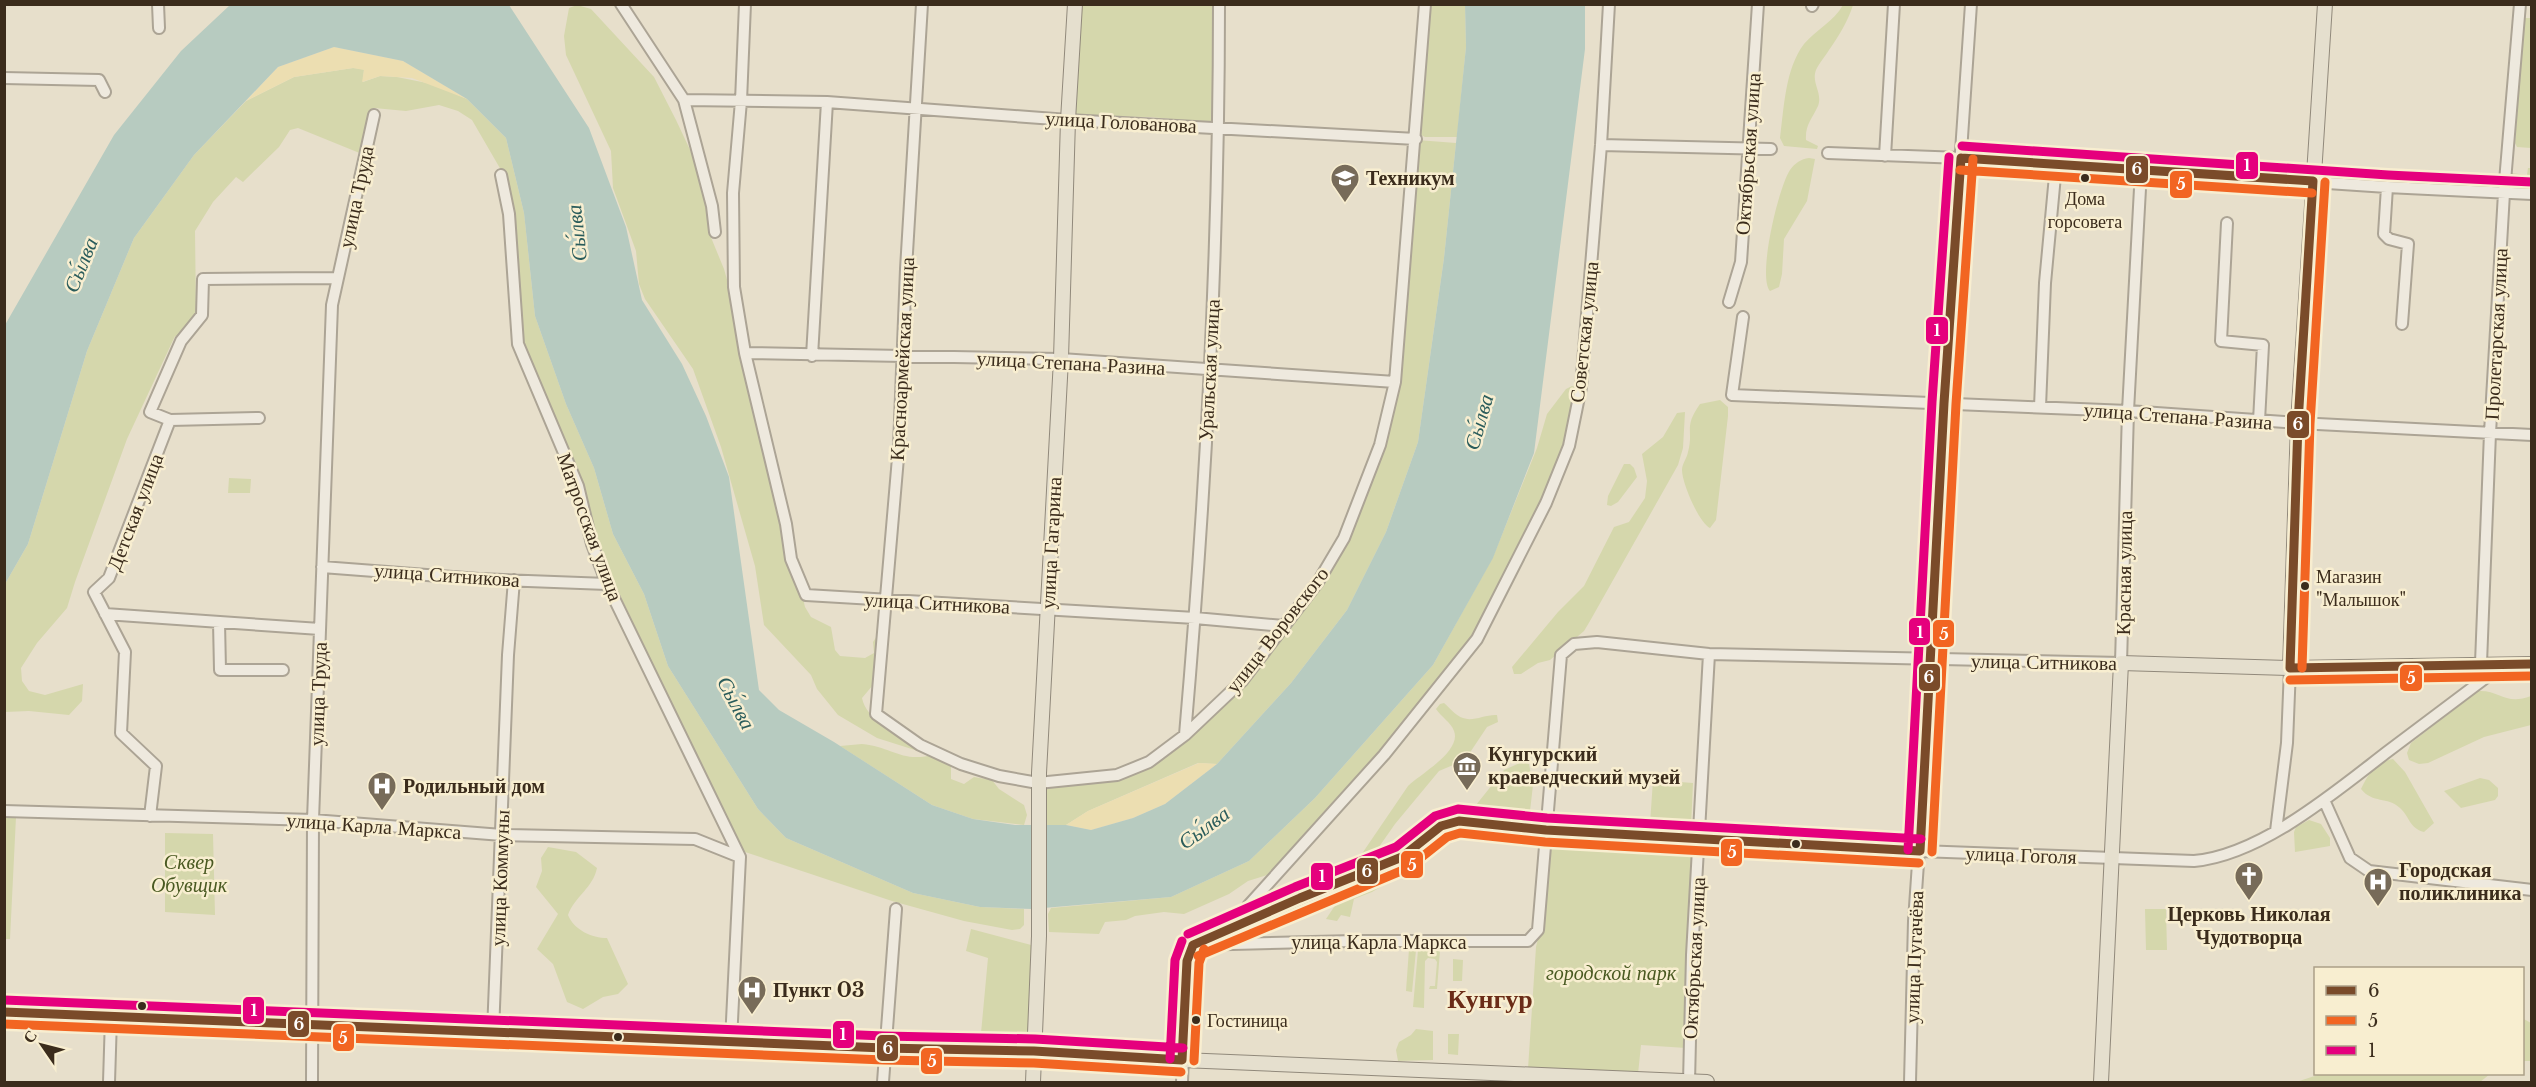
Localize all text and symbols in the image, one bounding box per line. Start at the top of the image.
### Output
street label: Октябрьская улица [1730,72,1766,236]
street label: улица Голованова [1045,106,1197,138]
street label: улица Труда [333,143,379,250]
line badge: 1 [2235,151,2259,180]
line badge: 6 [2125,155,2149,184]
text: 1 [2244,155,2251,175]
text: 6 [2132,159,2143,179]
school or university icon: Техникум [1329,162,1361,204]
place label: Техникум [1366,166,1455,190]
line badge: 5 [2169,170,2193,199]
marker: Дома горсовета [2079,172,2091,184]
text: 5 [2176,174,2186,194]
place label: Дома горсовета [2048,188,2122,233]
water label: Сы́лва [561,203,593,263]
water label: Сы́лва [58,234,104,296]
street label: Пролетарская улица [2480,247,2513,421]
street label: Красноармейская улица [885,256,919,462]
street label: Советская улица [1565,260,1603,404]
street label: Уральская улица [1193,298,1225,442]
line badge: 1 [1925,316,1949,345]
text: 1 [1934,320,1941,340]
street label: улица Степана Разина [976,346,1166,380]
water label: Сы́лва [1459,391,1499,453]
street label: улица Степана Разина [2083,397,2273,435]
line badge: 6 [2286,410,2310,439]
text: 6 [2293,414,2304,434]
street label: Детская улица [102,450,168,574]
street label: Матросская улица [552,450,628,605]
street label: улица Гагарина [1036,476,1066,610]
street label: Красная улица [2111,510,2137,636]
street label: улица Ситникова [373,558,521,592]
street label: улица Воровского [1220,562,1334,698]
place label: Магазин "Малышок" [2316,566,2406,611]
marker: Магазин "Малышок" [2299,580,2311,592]
street label: улица Ситникова [863,587,1011,619]
line badge: 1 [1908,617,1931,646]
line badge: 5 [1932,619,1955,648]
text: 1 [1917,622,1924,642]
text: 5 [1939,624,1949,644]
street label: улица Труда [304,641,332,746]
street label: улица Ситникова [1971,649,2117,675]
line badge: 6 [1918,663,1941,692]
line badge: 5 [2399,664,2423,692]
text: 6 [1924,667,1935,687]
text: 5 [2406,668,2416,688]
water label: Сы́лва [711,672,761,734]
place label: Кунгурский краеведческий музей [1488,742,1680,789]
museum icon: Кунгурский краеведческий музей [1451,750,1483,792]
hospital icon: Родильный дом [366,770,398,812]
place label: Родильный дом [403,774,545,798]
water label: Сы́лва [1173,801,1235,855]
street label: улица Карла Маркса [286,808,462,844]
street label: улица Коммуны [486,809,514,947]
line badge: 5 [1720,838,1743,867]
unlabelled marker [1790,838,1802,850]
street label: улица Гоголя [1965,841,2077,869]
text: 5 [1727,842,1737,862]
park label: Сквер Обувщик [151,850,228,897]
line badge: 5 [1400,850,1424,879]
text: 5 [1407,855,1417,875]
line badge: 6 [1356,857,1379,885]
place label: Городская поликлиника [2399,858,2522,905]
church icon: Церковь Николая Чудотворца [2233,860,2265,902]
text: 6 [1362,861,1373,881]
line badge: 1 [1310,862,1334,891]
text: 1 [1319,866,1326,886]
hospital icon: Городская поликлиника [2362,866,2394,908]
street label: Октябрьская улица [1678,876,1710,1040]
street label: улица Пугачёва [1900,890,1928,1024]
place label: Церковь Николая Чудотворца [2167,902,2331,949]
street label: улица Карла Маркса [1291,930,1467,954]
park label: городской парк [1546,961,1677,985]
legend [2314,967,2524,1075]
hospital icon: Пункт 03 [736,974,768,1016]
place label: Пункт 03 [773,978,865,1002]
text: 6 [2368,980,2380,1002]
district label: Кунгур [1447,983,1533,1015]
line badge: 1 [242,996,265,1025]
unlabelled marker [136,1000,148,1012]
text: 1 [251,1000,258,1020]
line badge: 6 [287,1010,310,1038]
place label: Гостиница [1207,1010,1288,1032]
text: 5 [2368,1010,2378,1032]
text: 6 [294,1014,305,1034]
marker: Гостиница [1190,1014,1202,1026]
north arrow [12,1015,72,1075]
line badge: 1 [832,1020,855,1049]
line badge: 5 [332,1023,355,1052]
text: 1 [840,1024,847,1044]
text: С [18,1026,41,1047]
text: 5 [338,1028,348,1048]
unlabelled marker [612,1031,624,1043]
line badge: 6 [876,1034,899,1062]
text: 6 [883,1038,894,1058]
text: 1 [2368,1040,2376,1062]
line badge: 5 [920,1047,943,1075]
text: 5 [927,1051,937,1071]

